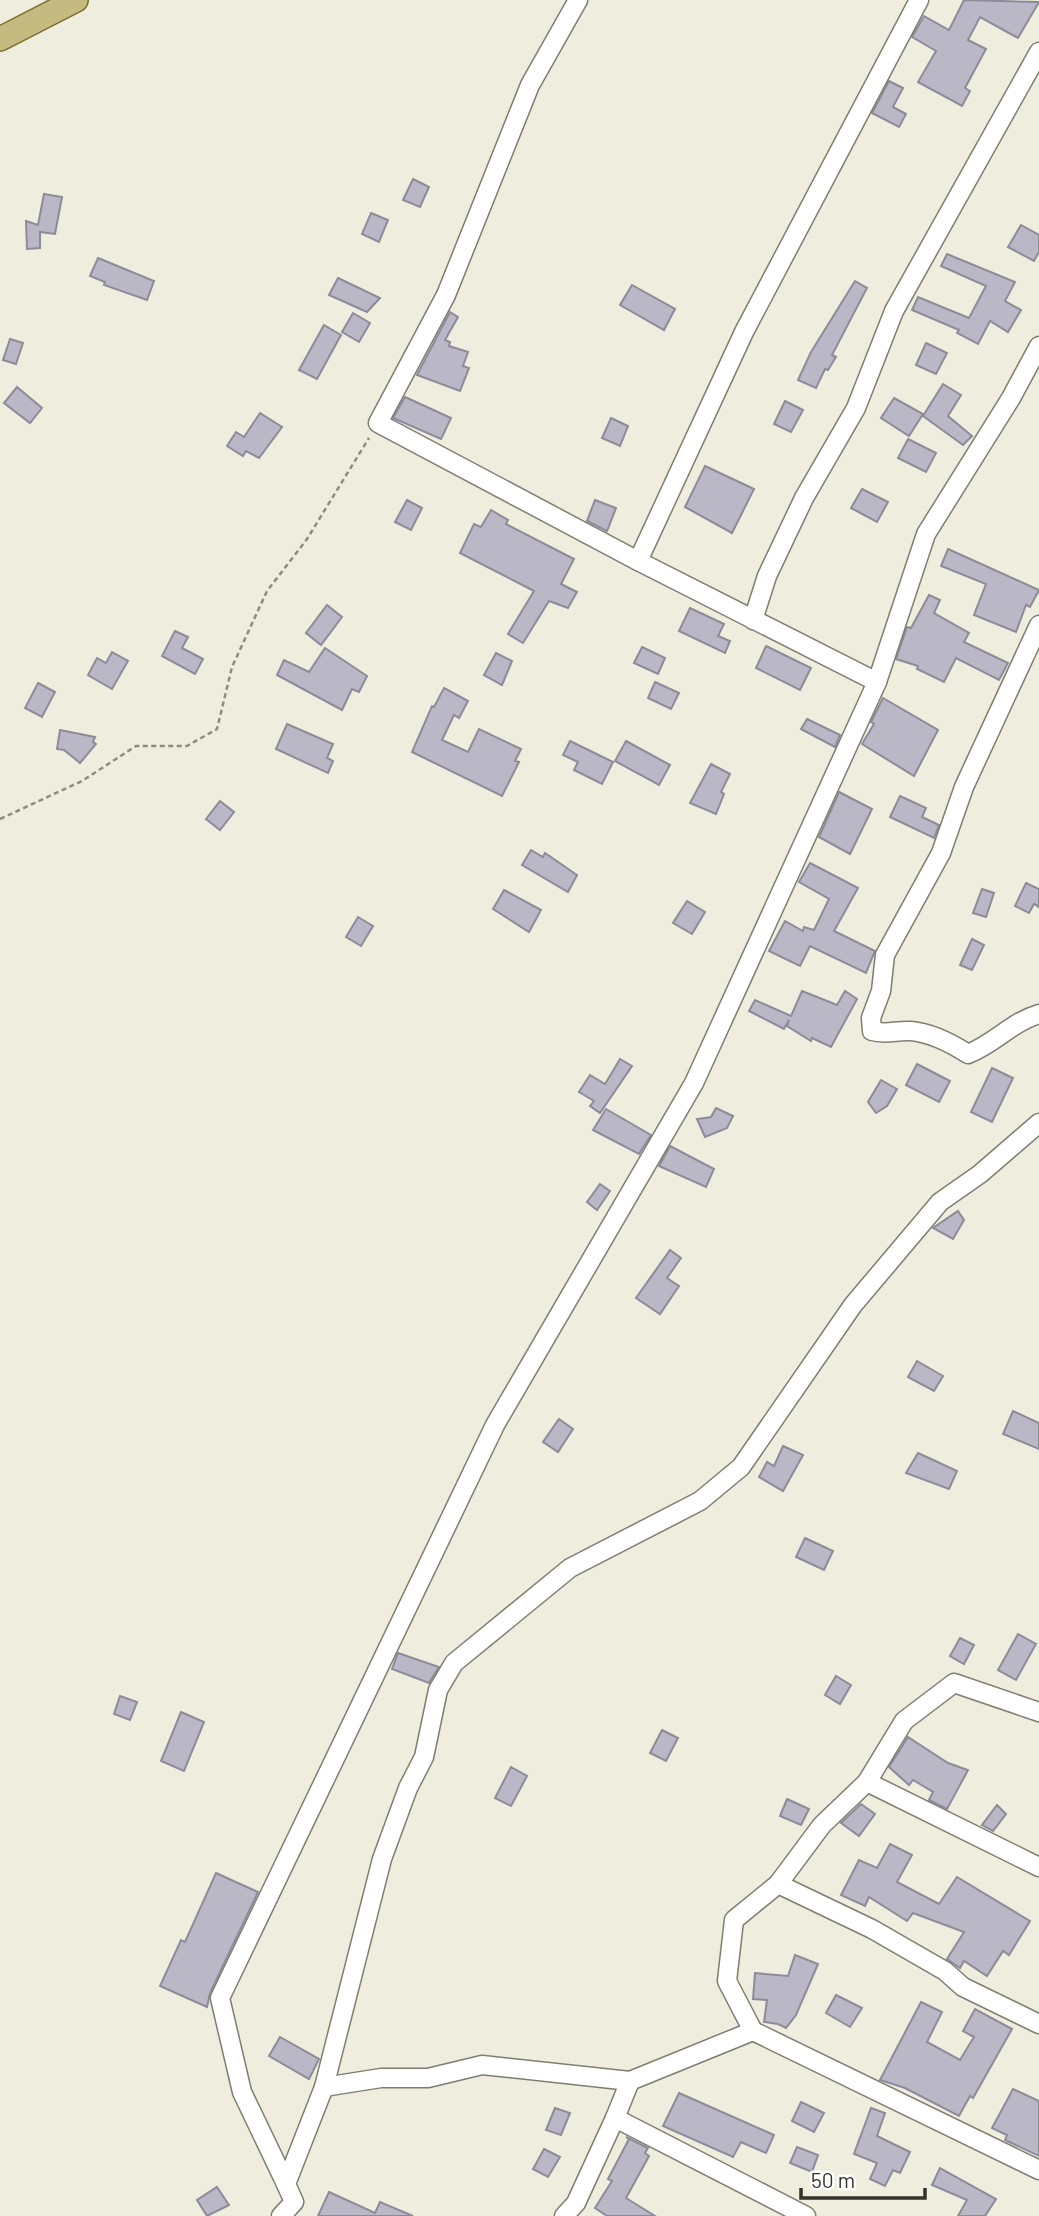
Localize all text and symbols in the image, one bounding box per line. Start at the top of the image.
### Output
scale bar [801,2156,925,2200]
text: 50 m [811,2167,855,2192]

